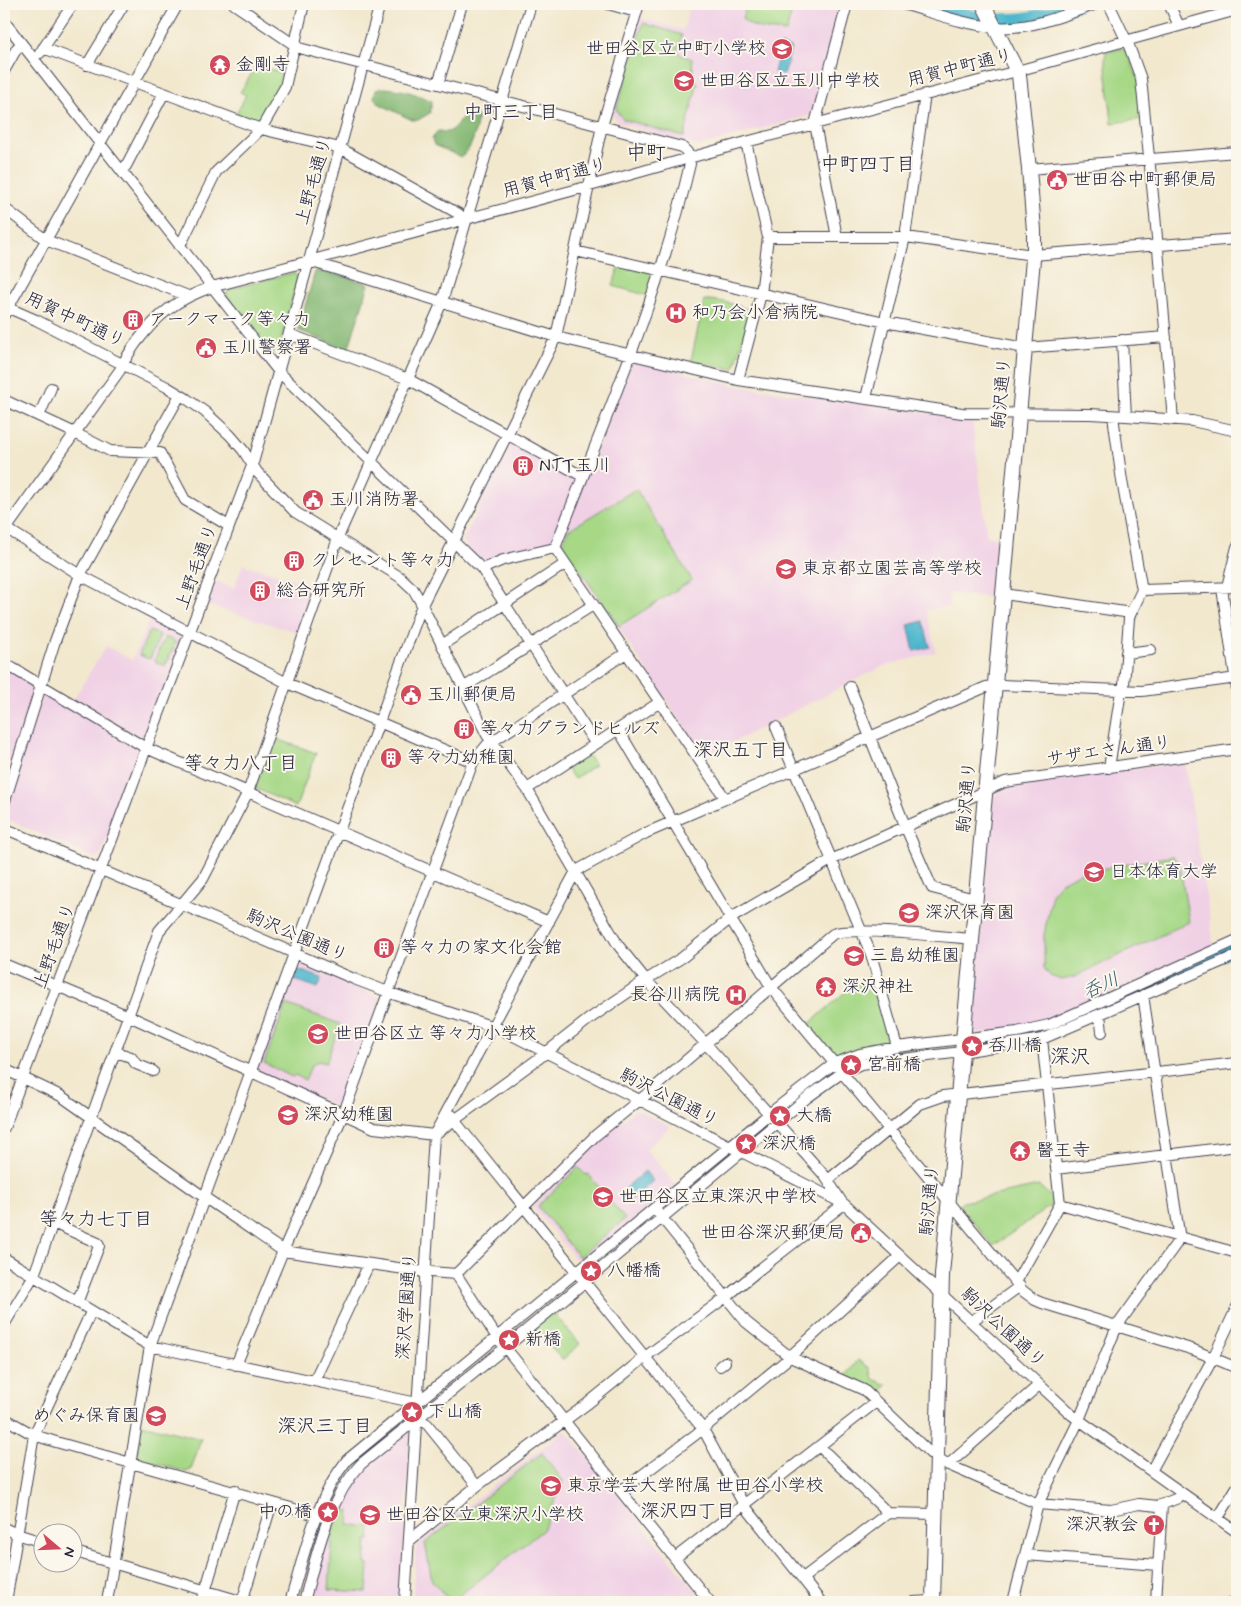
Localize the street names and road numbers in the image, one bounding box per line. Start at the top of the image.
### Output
street label: 用賀中町通り [905,43,1015,93]
street label: 上野毛通り [290,134,338,228]
street label: 用賀中町通り [500,152,610,204]
street label: 用賀中町通り [21,286,129,354]
street label: 駒沢通り [987,356,1017,430]
street label: 上野毛通り [170,521,224,613]
street label: サザエさん通り [1045,730,1173,772]
street label: 駒沢通り [952,760,982,834]
street label: 上野毛通り [28,900,82,992]
street label: 駒沢公園通り [243,904,351,968]
street label: 駒沢公園通り [615,1063,723,1133]
street label: 駒沢通り [915,1163,945,1237]
street label: 深沢学園通り [391,1251,423,1361]
street label: 駒沢公園通り [955,1282,1051,1374]

